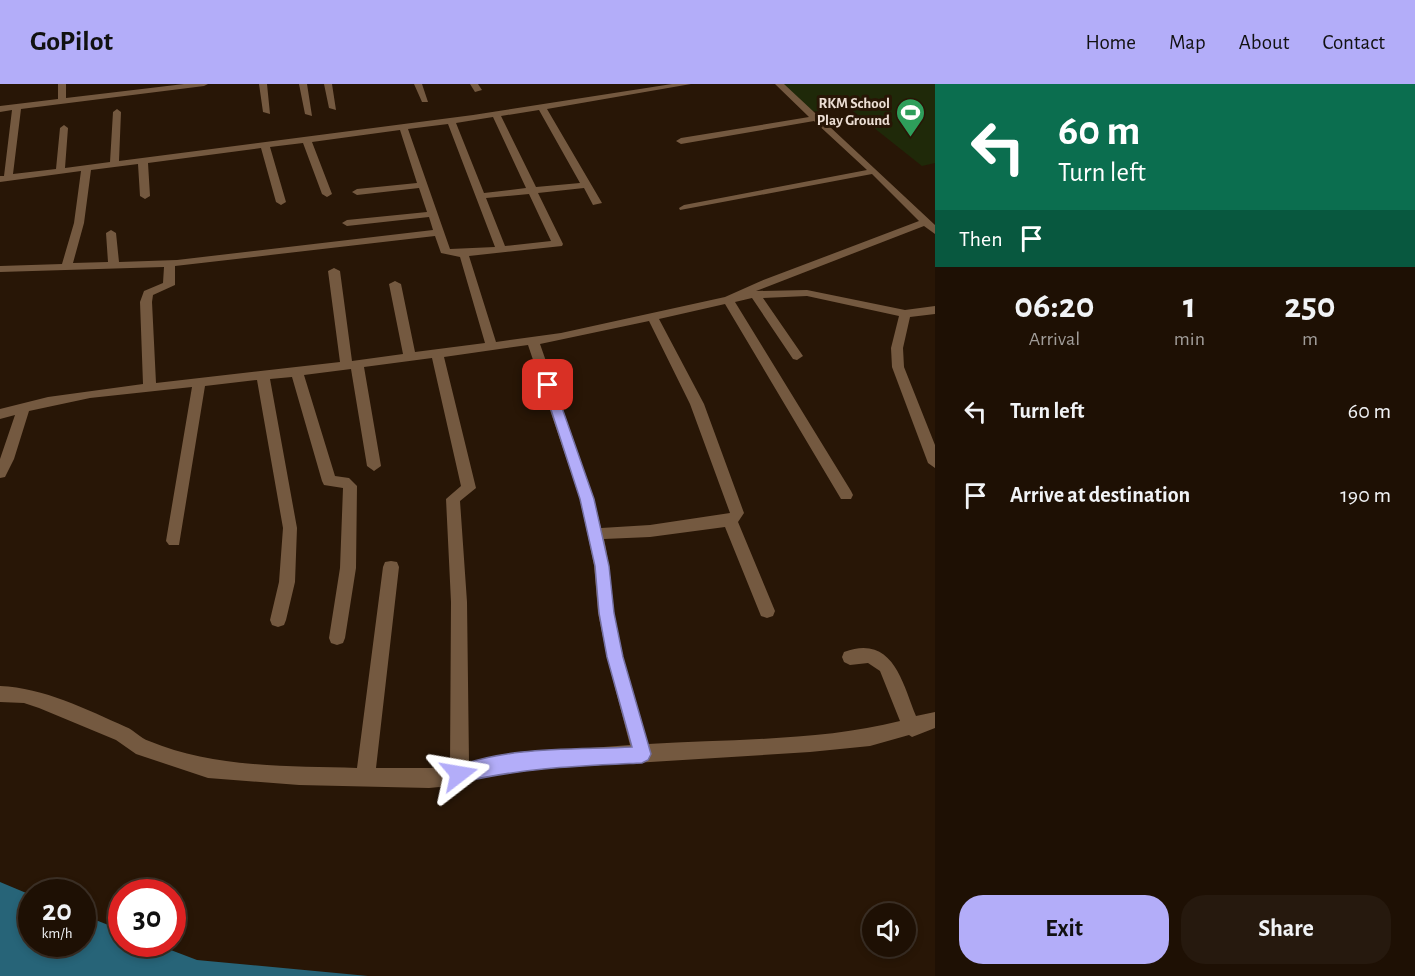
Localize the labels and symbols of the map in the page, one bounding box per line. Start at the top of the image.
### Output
place label: RKM School Play Ground [817,96,890,128]
sports icon: RKM School Play Ground [895,96,927,138]
pin [522,359,573,410]
position arrow [427,742,491,806]
speed limit sign: 30 [108,879,186,957]

